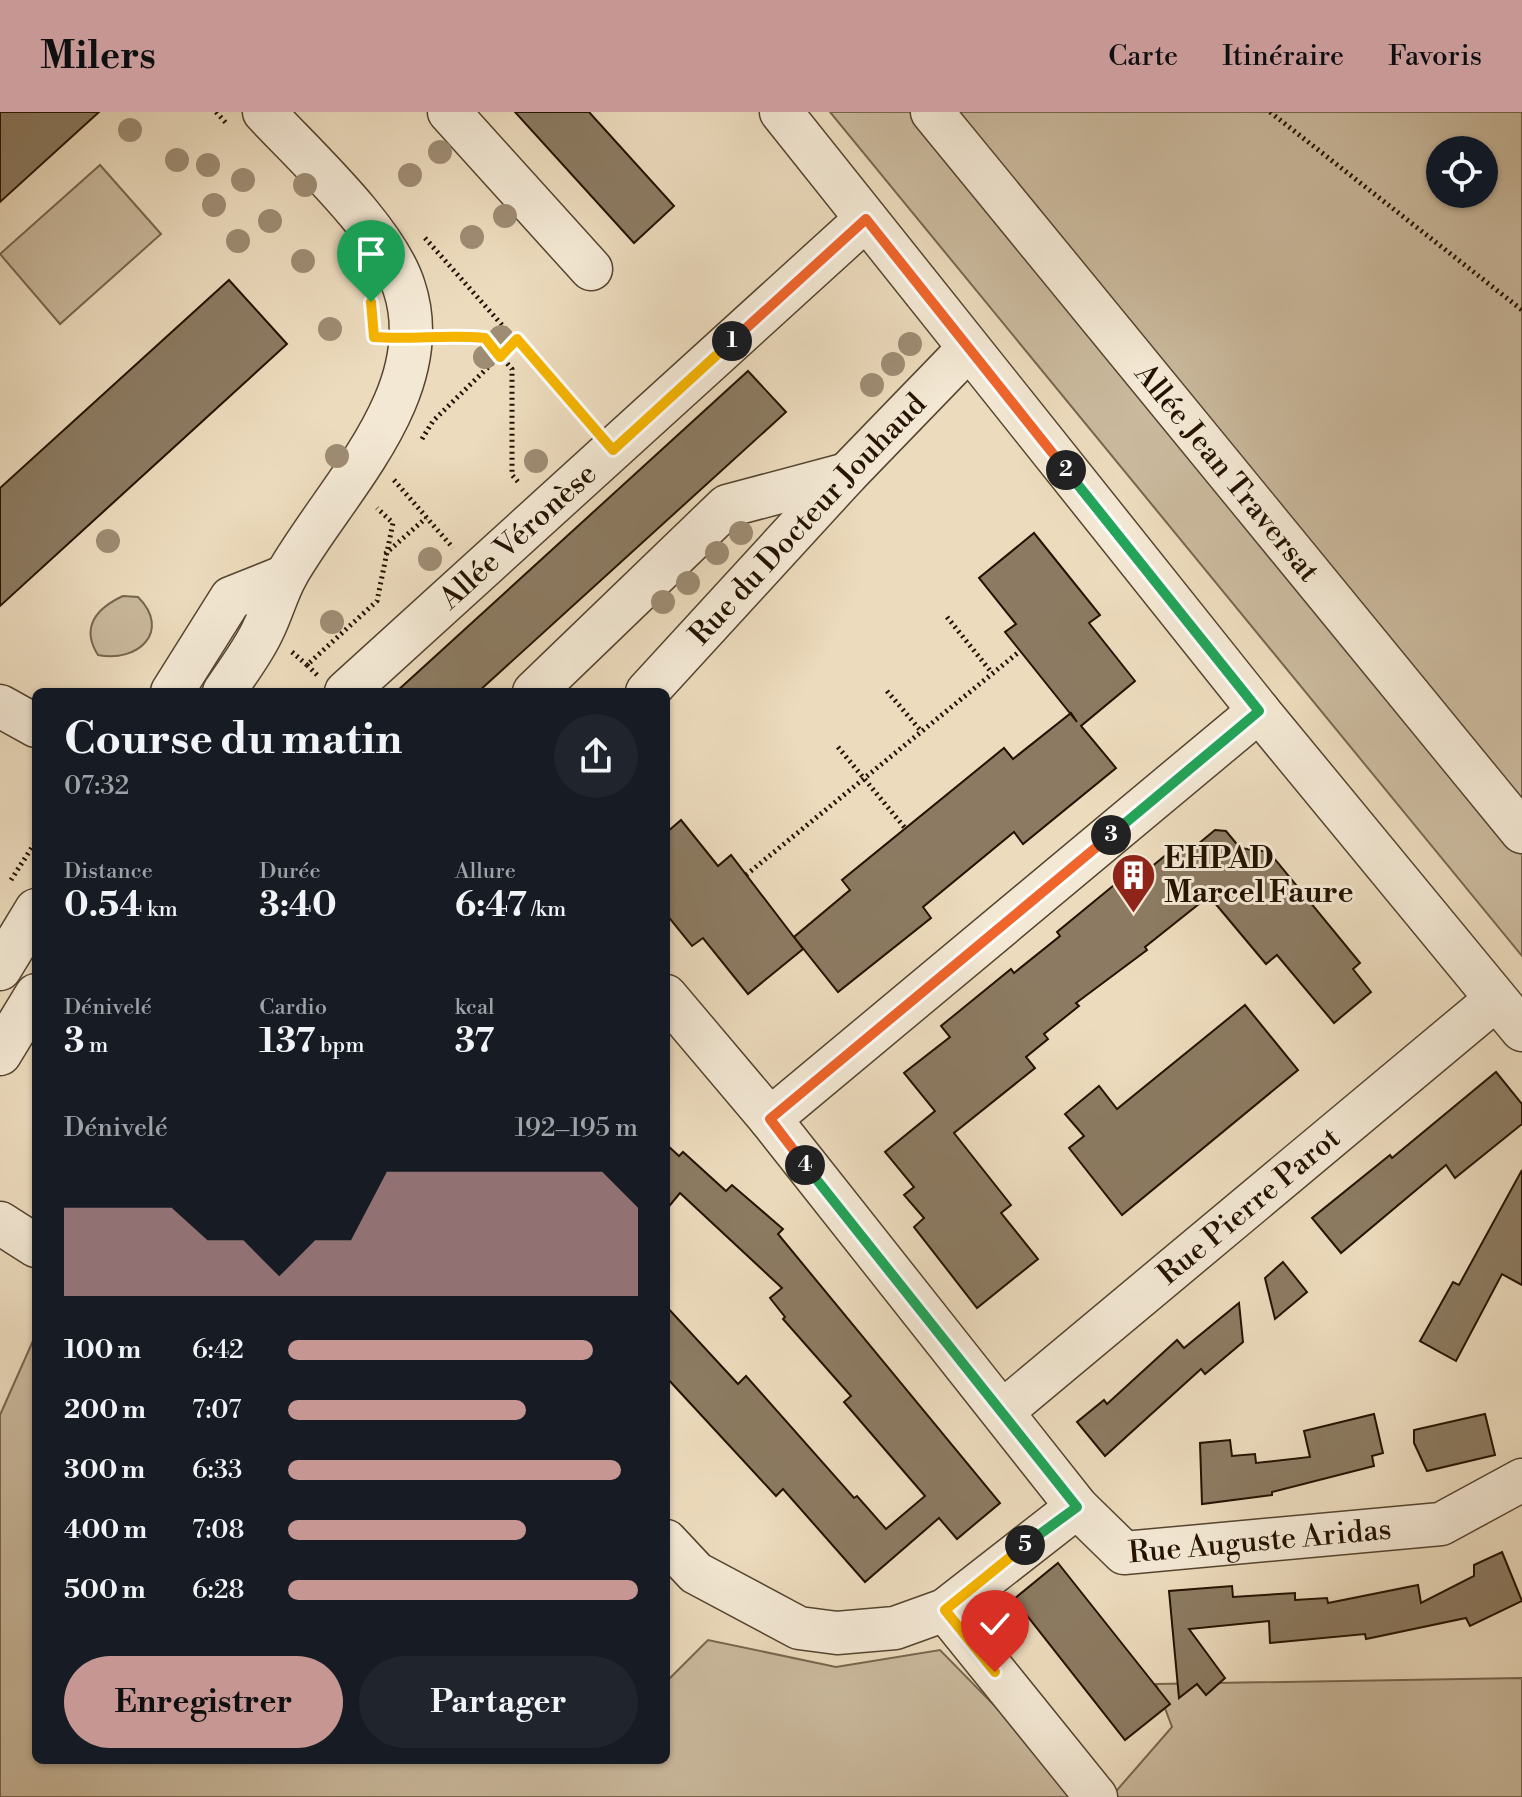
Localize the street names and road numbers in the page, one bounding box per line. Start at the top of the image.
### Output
street label: Allée Jean Traversat [1125,355,1328,590]
street label: Rue du Docteur Jouhaud [681,386,935,653]
street label: Allée Véronèse [431,455,605,619]
street label: Rue Pierre Parot [1150,1119,1349,1294]
street label: Rue Auguste Aridas [1127,1511,1393,1573]

